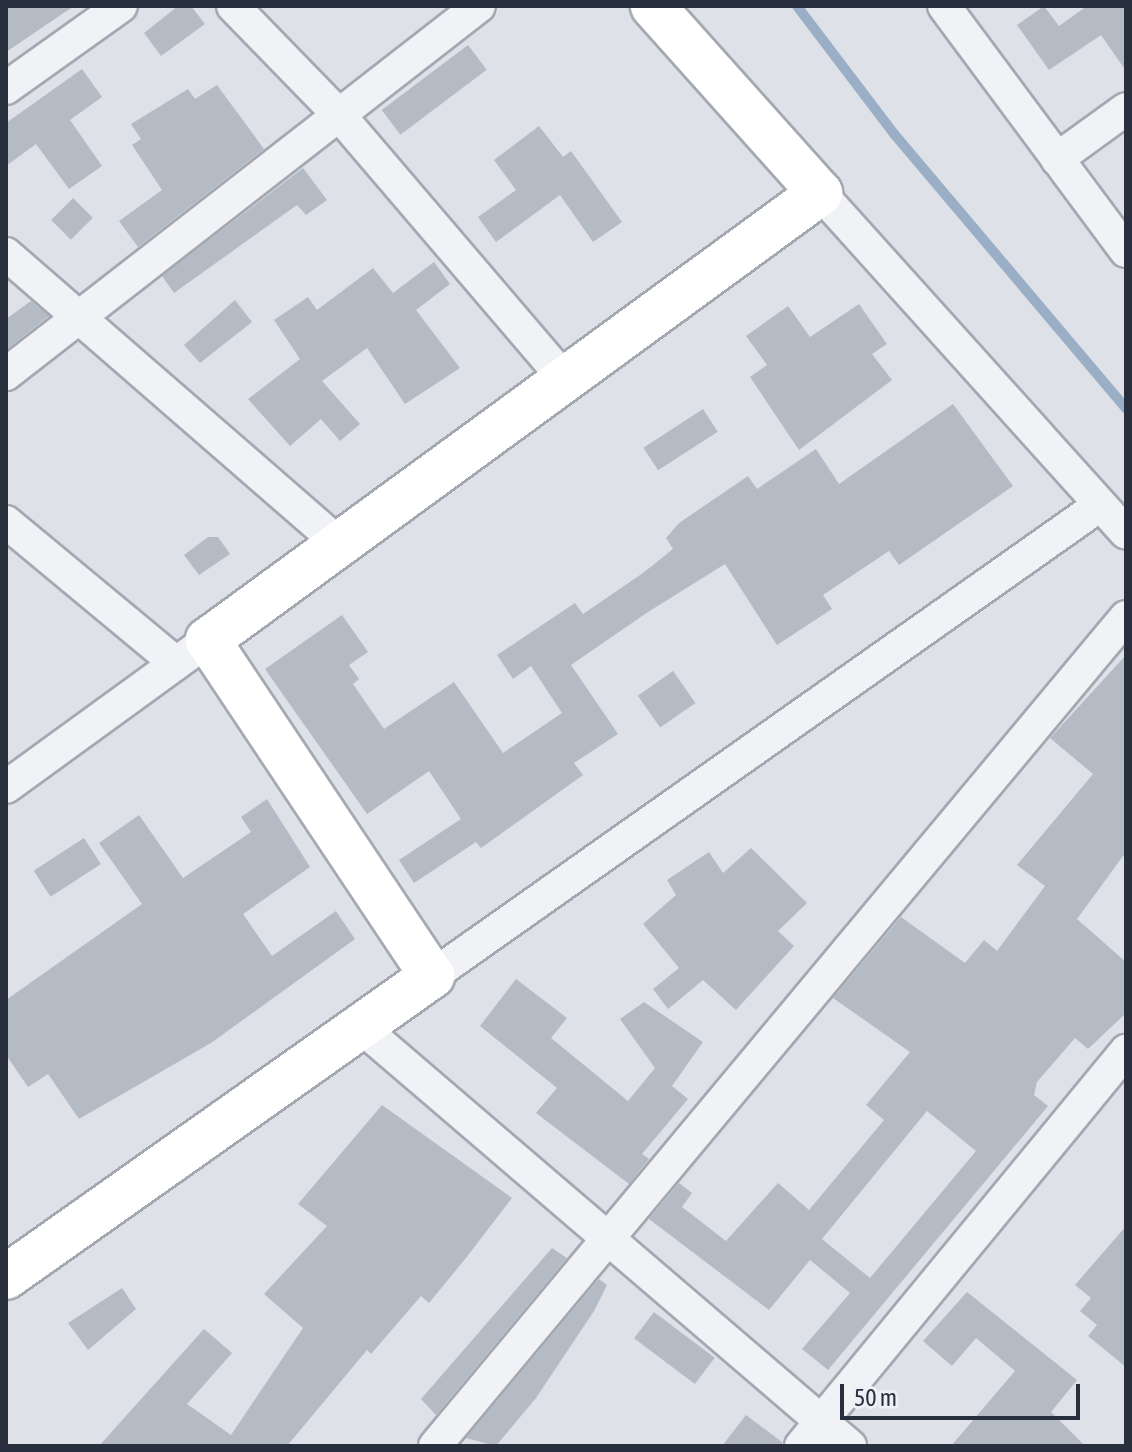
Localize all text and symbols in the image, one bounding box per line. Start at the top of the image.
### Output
scale bar [844,1368,1084,1418]
text: 50 m [854,1384,897,1411]

